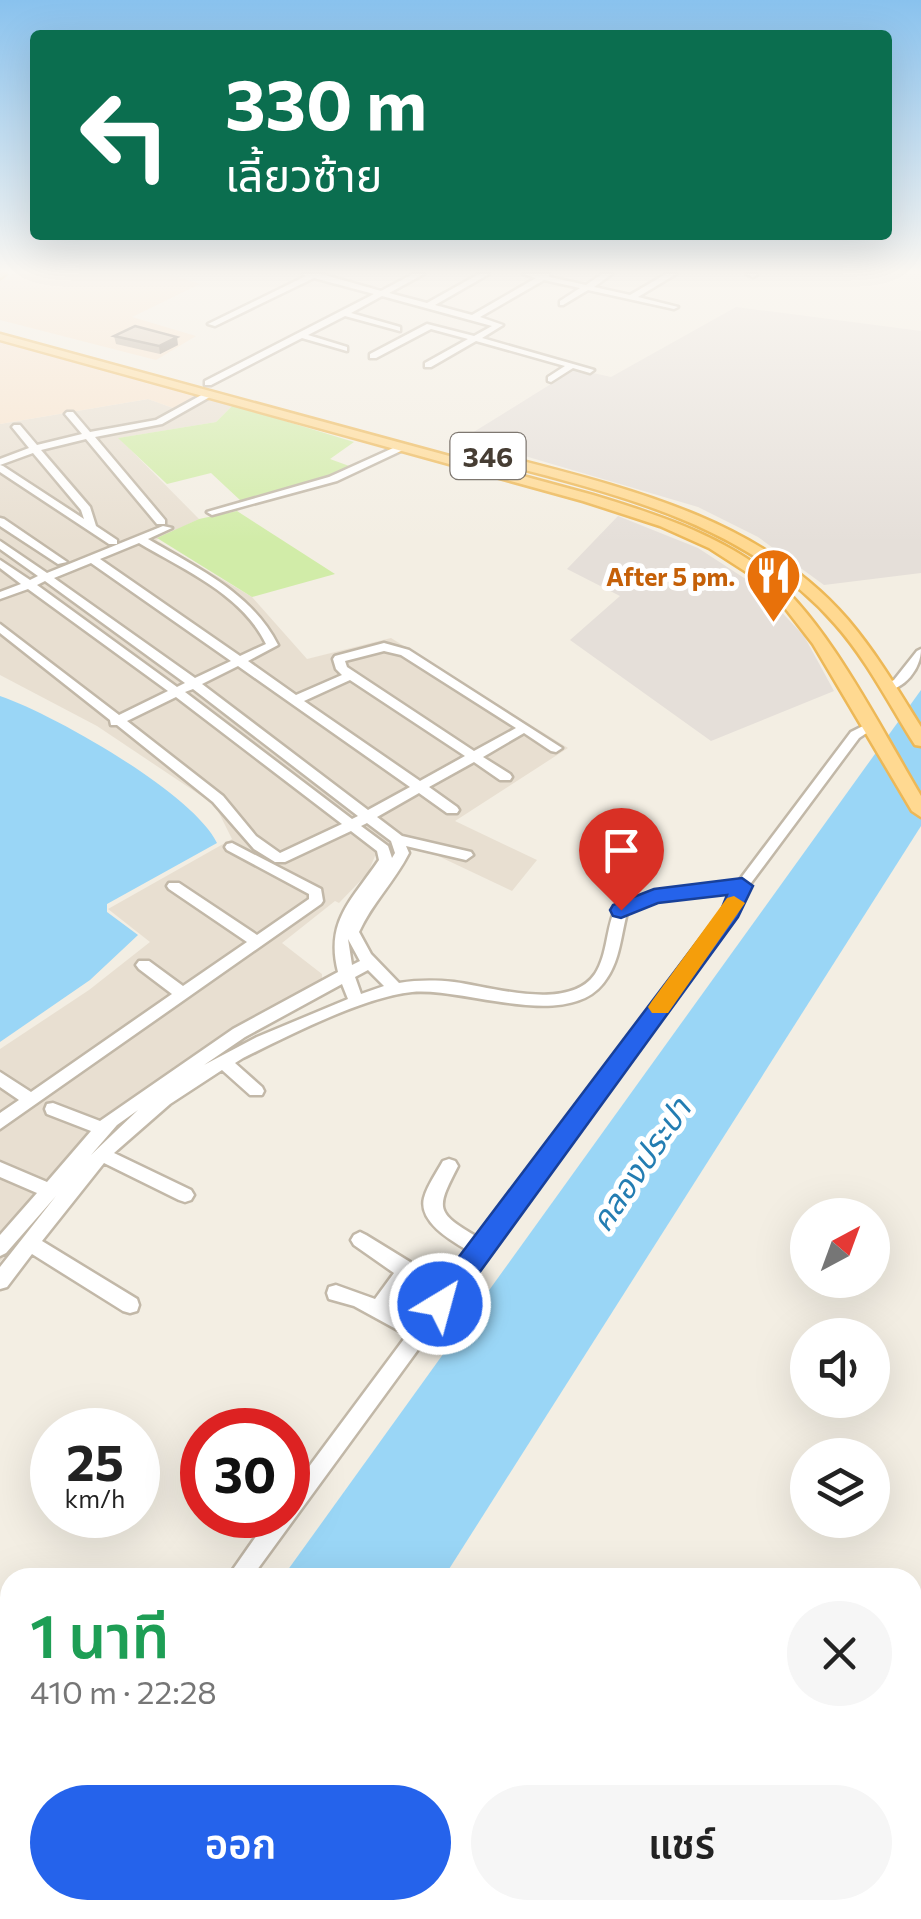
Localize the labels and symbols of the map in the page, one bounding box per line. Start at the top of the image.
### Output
road number: 346 [450,433,526,479]
restaurant icon: After 5 pm. [744,546,804,625]
place label: After 5 pm. [606,561,735,591]
pin [579,808,664,911]
water label: คลองประปา [580,1088,699,1238]
north arrow [790,1198,890,1298]
position arrow [388,1252,492,1356]
speed limit sign: 30 [180,1408,310,1538]

